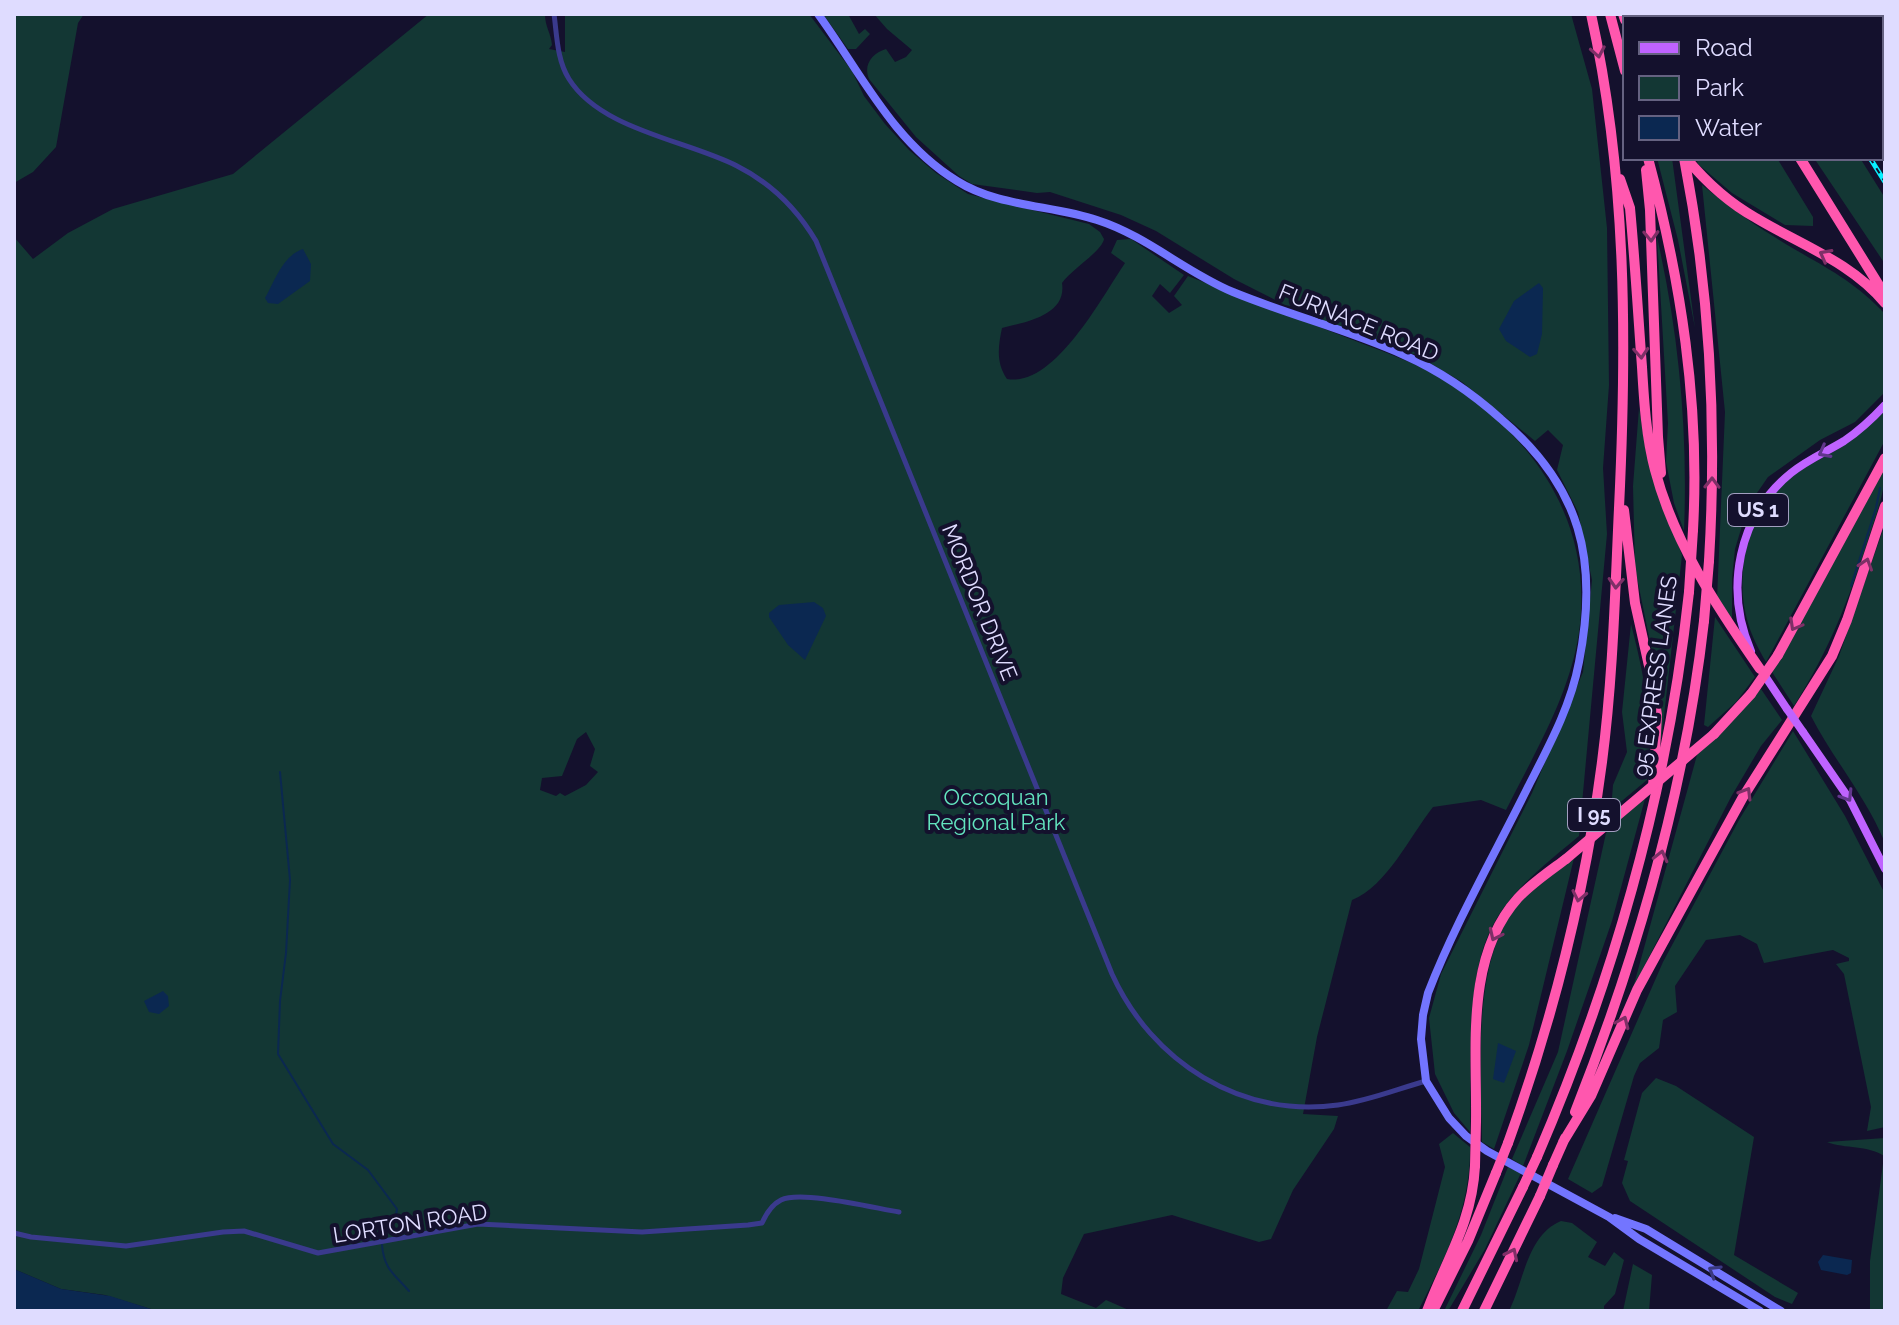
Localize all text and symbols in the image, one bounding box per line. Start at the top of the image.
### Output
legend [1623,16,1883,160]
text: Road [1695,33,1753,62]
one-way arrow [1589,45,1606,58]
text: Park [1695,73,1744,102]
text: Water [1695,113,1763,142]
one-way arrow [1643,230,1660,243]
one-way arrow [1819,249,1833,265]
street label: FURNACE ROAD [1275,278,1443,366]
one-way arrow [1632,347,1649,360]
one-way arrow [1817,443,1832,458]
one-way arrow [1704,476,1721,489]
road number: US 1 [1728,494,1788,526]
street label: MORDOR DRIVE [937,520,1023,684]
one-way arrow [1856,558,1872,572]
street label: 95 EXPRESS LANES [1628,574,1682,778]
one-way arrow [1607,577,1624,590]
one-way arrow [1789,616,1804,631]
park label: Occoquan Regional Park [926,784,1066,835]
one-way arrow [1736,787,1752,802]
one-way arrow [1838,787,1853,802]
road number: I 95 [1568,799,1620,831]
one-way arrow [1651,850,1668,864]
one-way arrow [1571,889,1588,902]
one-way arrow [1489,927,1505,941]
one-way arrow [1613,1016,1629,1030]
street label: LORTON ROAD [331,1198,489,1248]
one-way arrow [1503,1247,1518,1262]
one-way arrow [1708,1265,1723,1280]

